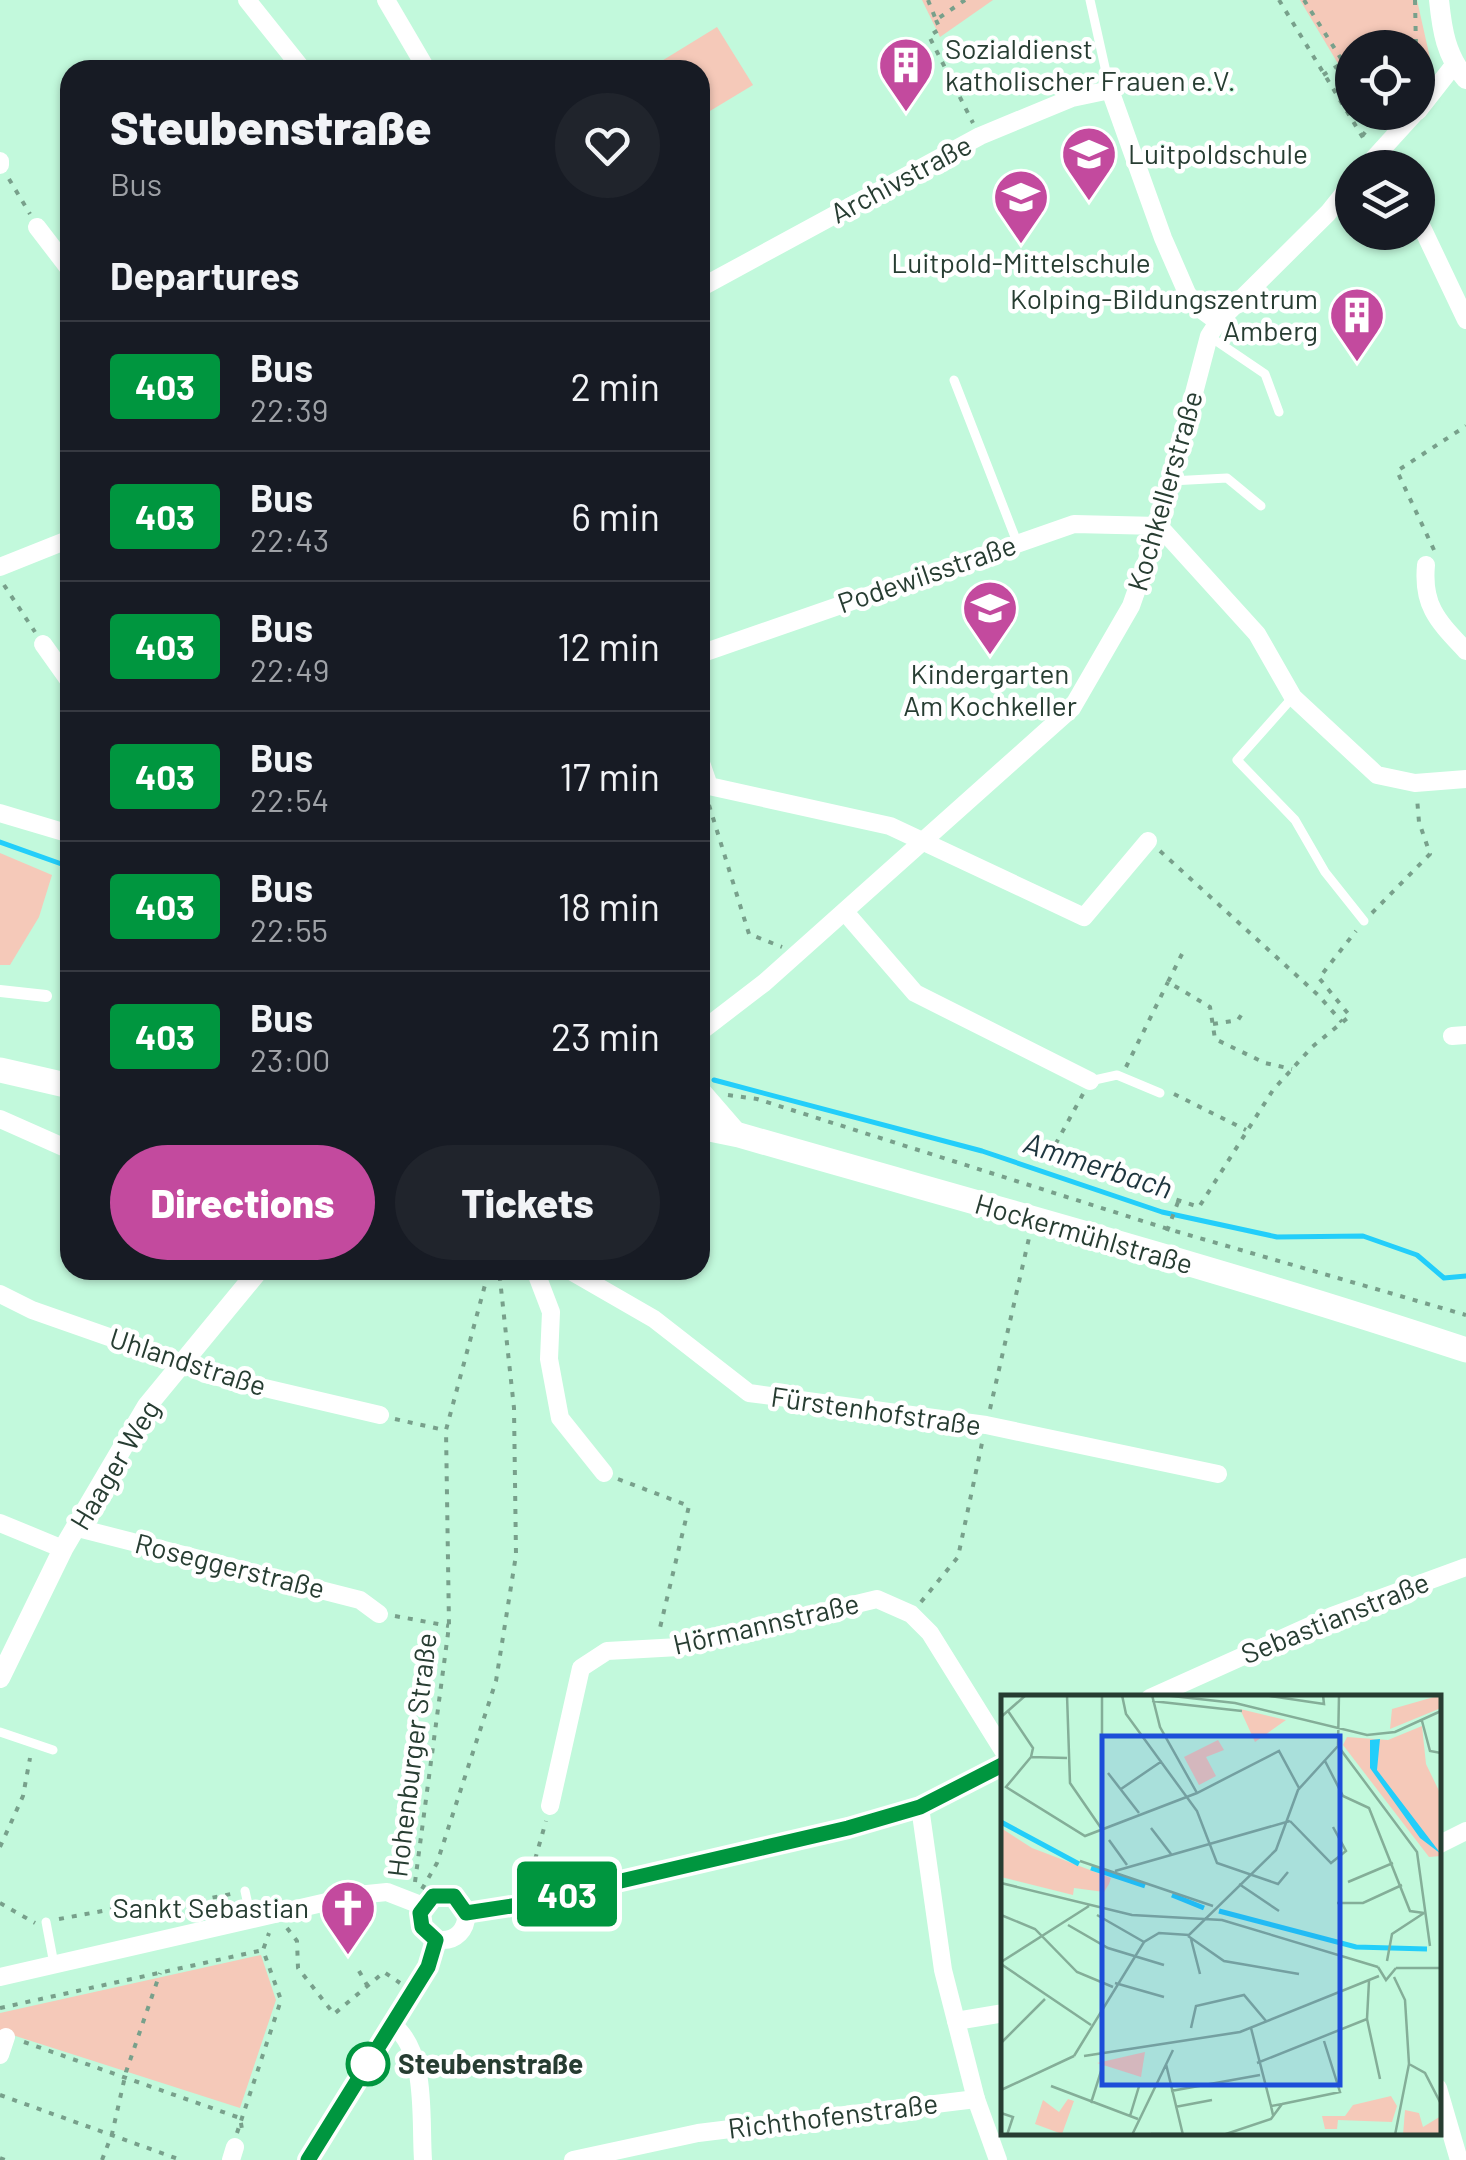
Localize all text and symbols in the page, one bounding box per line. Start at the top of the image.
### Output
map controls [1335,30,1435,250]
button: locate [1335,30,1435,130]
place label: Sozialdienst katholischer Frauen e.V. [945,31,1236,97]
building icon: Sozialdienst katholischer Frauen e.V. [876,35,936,114]
button: heart [555,93,660,198]
text: Steubenstraße [110,97,431,155]
school or university icon: Luitpoldschule [1059,124,1119,203]
street label: Archivstraße [824,127,977,229]
place label: Luitpoldschule [1128,136,1308,170]
button: layers [1335,150,1435,250]
text: Bus [110,164,162,202]
school or university icon: Luitpold-Mittelschule [991,167,1051,246]
place label: Luitpold-Mittelschule [891,245,1151,279]
text: Departures [110,252,299,298]
place label: Kolping-Bildungszentrum Amberg [1010,281,1318,347]
building icon: Kolping-Bildungszentrum Amberg [1327,285,1387,364]
text: Bus [250,344,313,390]
text: 2 min [570,363,660,409]
text: 403 [135,365,195,407]
street label: Kochkellerstraße [1119,387,1209,595]
text: 22:39 [250,390,328,428]
text: Bus [250,474,313,520]
text: 6 min [571,493,660,539]
text: 403 [135,495,195,537]
text: 22:43 [250,520,329,558]
street label: Podewilsstraße [833,527,1020,620]
school or university icon: Kindergarten Am Kochkeller [960,578,1020,657]
text: Bus [250,604,313,650]
text: 12 min [557,623,660,669]
text: 403 [135,625,195,667]
text: 22:49 [250,650,329,688]
place label: Kindergarten Am Kochkeller [903,656,1077,722]
text: Bus [250,734,313,780]
text: 17 min [560,753,660,799]
text: 403 [135,755,195,797]
text: 22:54 [250,780,329,818]
text: Bus [250,864,313,910]
text: 18 min [558,883,660,929]
text: 403 [135,885,195,927]
text: 22:55 [250,910,328,948]
text: Bus [250,994,313,1040]
text: 23 min [551,1013,660,1059]
text: 403 [135,1015,195,1057]
text: 23:00 [250,1040,330,1078]
water label: Ammerbach [1020,1123,1178,1205]
button: Directions [110,1145,375,1260]
button: Tickets [395,1145,660,1260]
street label: Hockermühlstraße [971,1186,1197,1280]
street label: Uhlandstraße [106,1320,271,1402]
street label: Fürstenhofstraße [769,1378,983,1442]
street label: Haager Weg [62,1393,166,1536]
street label: Roseggerstraße [132,1525,329,1605]
street label: Sebastianstraße [1236,1564,1434,1670]
street label: Hörmannstraße [669,1585,862,1661]
street label: Hohenburger Straße [379,1631,443,1879]
inset map [1001,1695,1441,2135]
line badge: 403 [510,1862,624,1926]
text: 403 [537,1873,597,1915]
church icon: Sankt Sebastian [318,1878,378,1957]
place label: Sankt Sebastian [112,1890,309,1924]
marker: Steubenstraße [347,2043,389,2085]
place label: Steubenstraße [398,2046,583,2080]
street label: Richthofenstraße [726,2085,940,2145]

